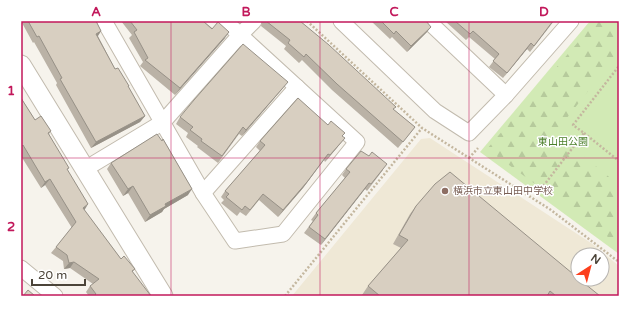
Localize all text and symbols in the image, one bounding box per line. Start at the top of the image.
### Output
text: A [91,4,101,20]
text: B [241,4,251,20]
text: C [389,4,399,20]
text: D [539,4,549,20]
text: 1 [7,83,15,99]
park label: 東山田公園 [538,136,588,148]
place label: 横浜市立東山田中学校 [453,185,553,197]
marker: 横浜市立東山田中学校 [440,186,450,196]
text: 2 [7,219,15,235]
north arrow [570,247,610,287]
text: N [588,251,603,267]
scale bar [32,261,85,287]
text: 20 m [38,268,67,282]

